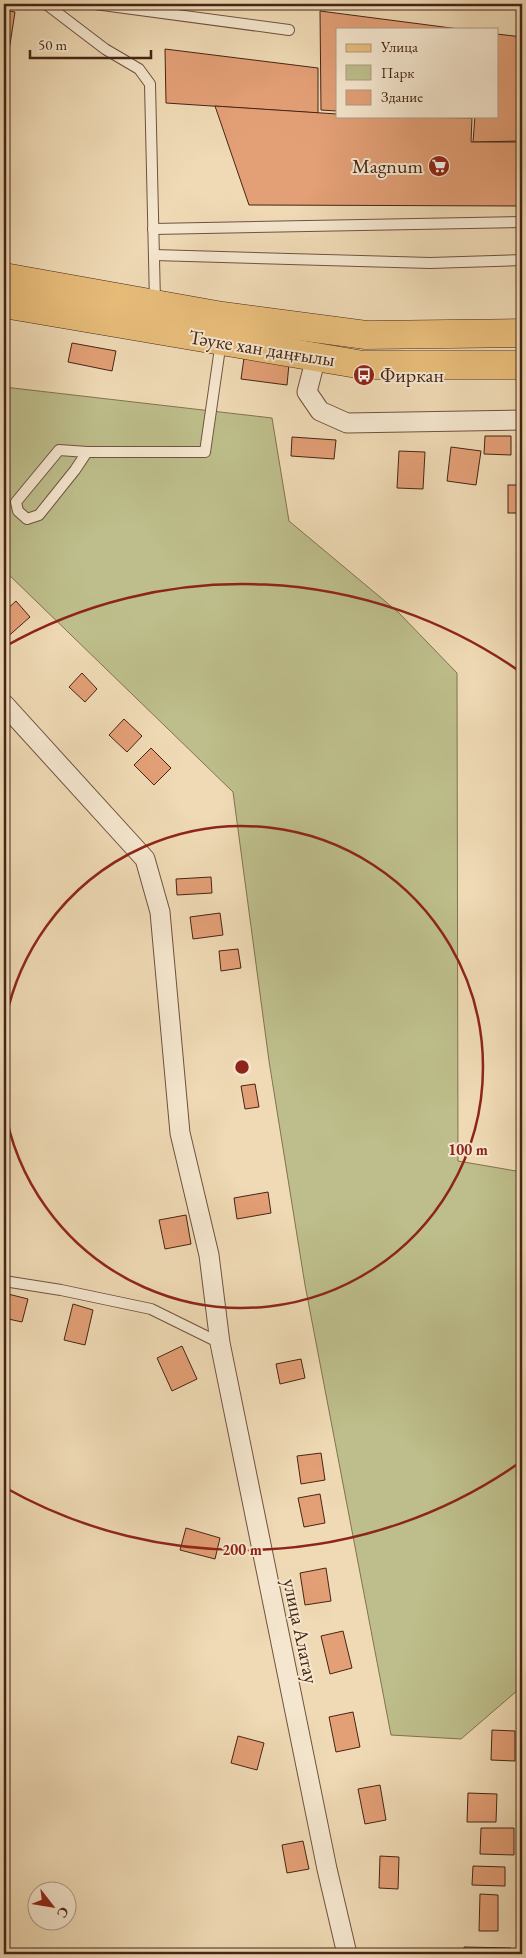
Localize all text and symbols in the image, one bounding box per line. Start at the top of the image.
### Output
scale bar [30,28,151,60]
legend [336,28,498,118]
text: 50 m [38,35,67,54]
text: Улица [380,37,418,56]
text: Парк [381,63,414,82]
text: Здание [381,87,423,106]
place label: Magnum [352,153,423,179]
supermarket icon: Magnum [427,154,451,178]
street label: Тәуке хан даңғылы [187,324,337,372]
place label: Фиркан [380,362,444,388]
bus stop icon: Фиркан [352,363,376,387]
centre of rings [233,1058,251,1076]
text: 100 m [448,1140,488,1159]
text: 200 m [222,1540,262,1559]
street label: улица Алатау [277,1576,325,1686]
north arrow [28,1880,78,1930]
text: С [53,1904,73,1922]

